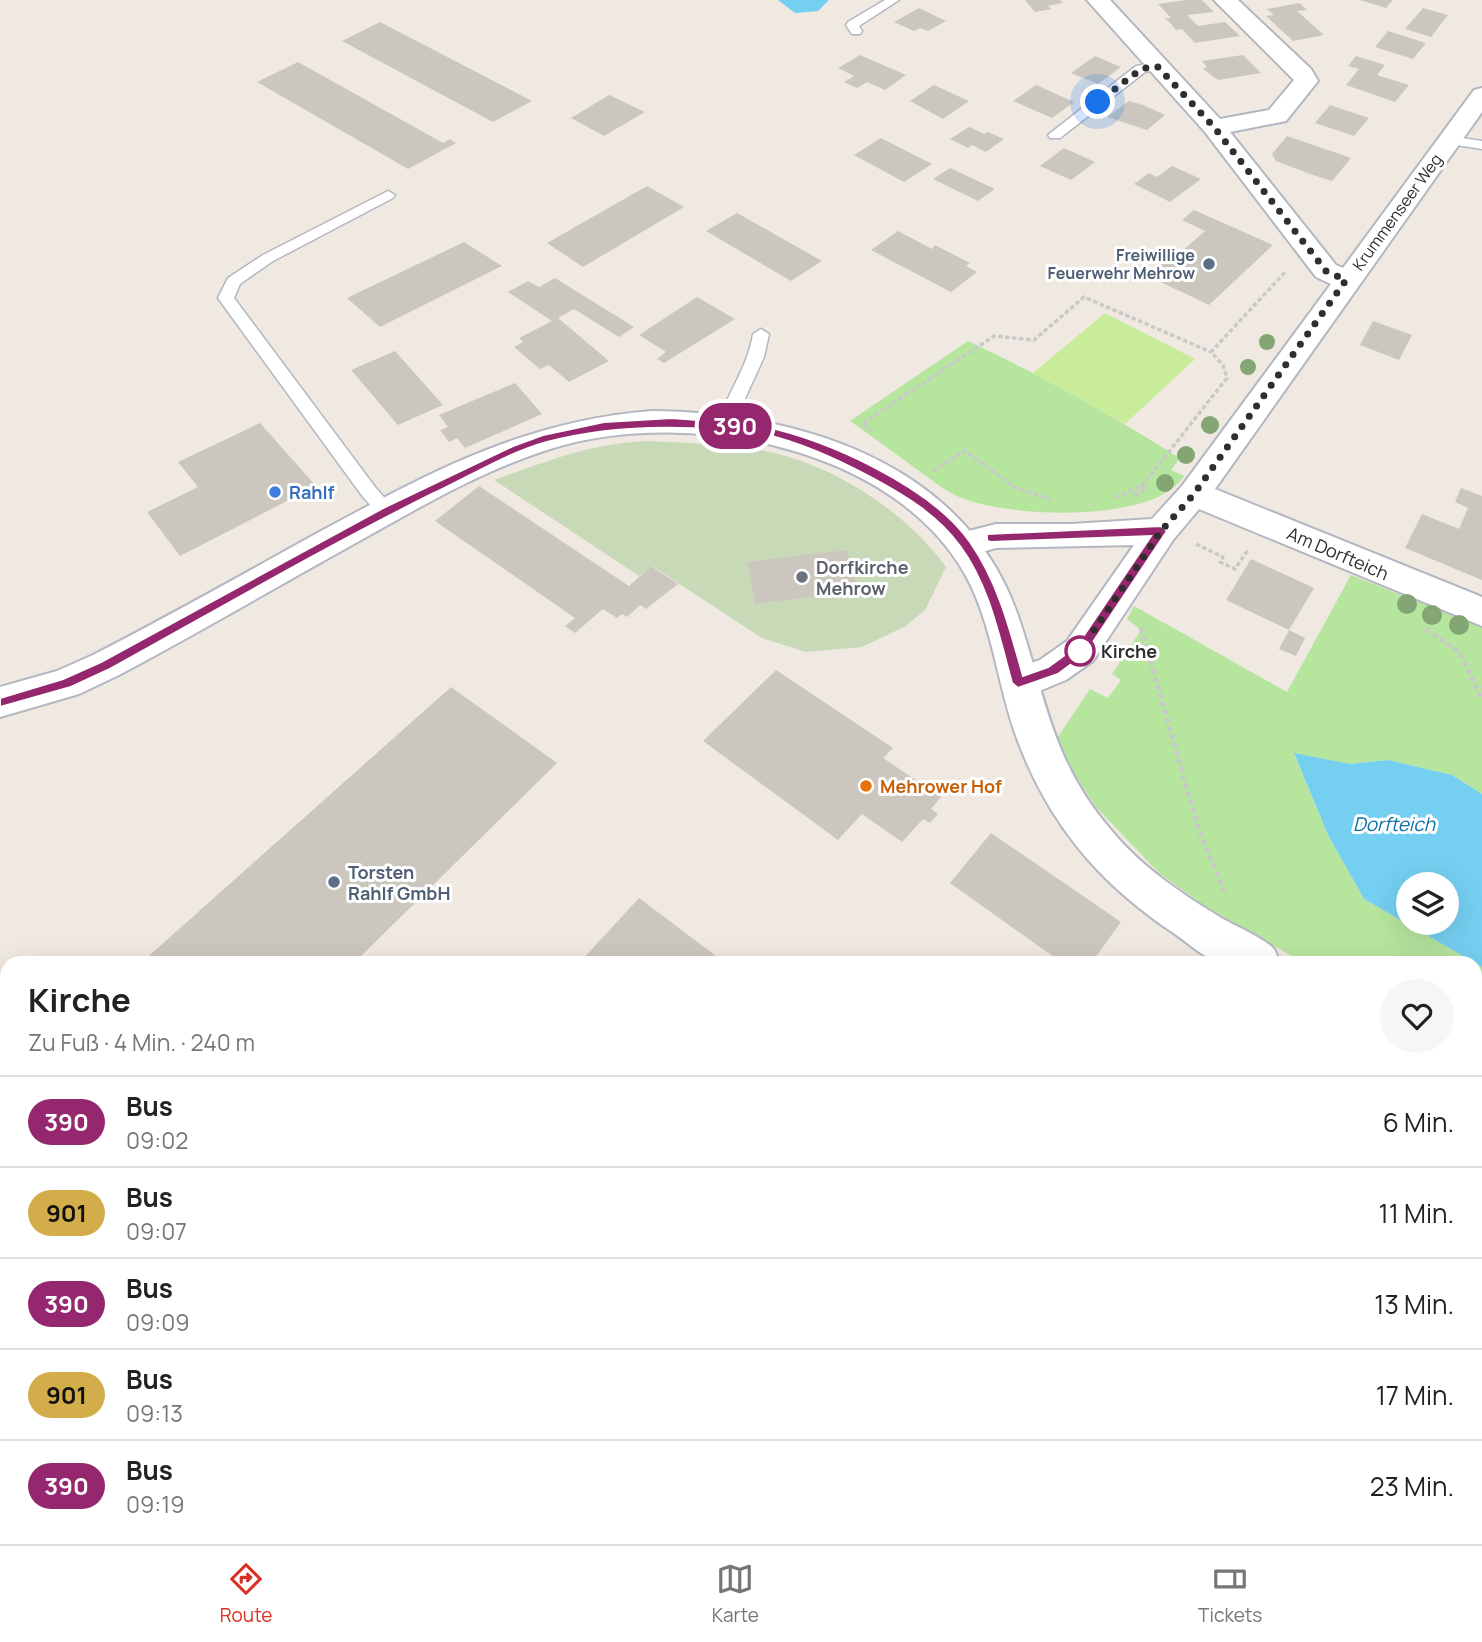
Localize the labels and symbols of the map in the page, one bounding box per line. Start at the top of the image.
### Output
your location [1080,84,1115,119]
street label: Krummenseer Weg [1347,149,1447,275]
place label: Freiwillige Feuerwehr Mehrow [1048,244,1195,284]
marker: Freiwillige Feuerwehr Mehrow [1201,256,1217,272]
line badge: 390 [695,403,775,449]
place label: Rahlf [289,480,335,504]
marker: Rahlf [267,484,283,500]
street label: Am Dorfteich [1284,521,1392,585]
place label: Dorfkirche Mehrow [816,555,909,600]
marker: Dorfkirche Mehrow [794,569,810,585]
marker: Kirche [1065,636,1095,666]
place label: Kirche [1101,639,1157,663]
place label: Mehrower Hof [880,774,1002,798]
marker: Mehrower Hof [858,778,874,794]
water label: Dorfteich [1353,811,1436,837]
place label: Torsten Rahlf GmbH [348,860,450,905]
marker: Torsten Rahlf GmbH [326,874,342,890]

